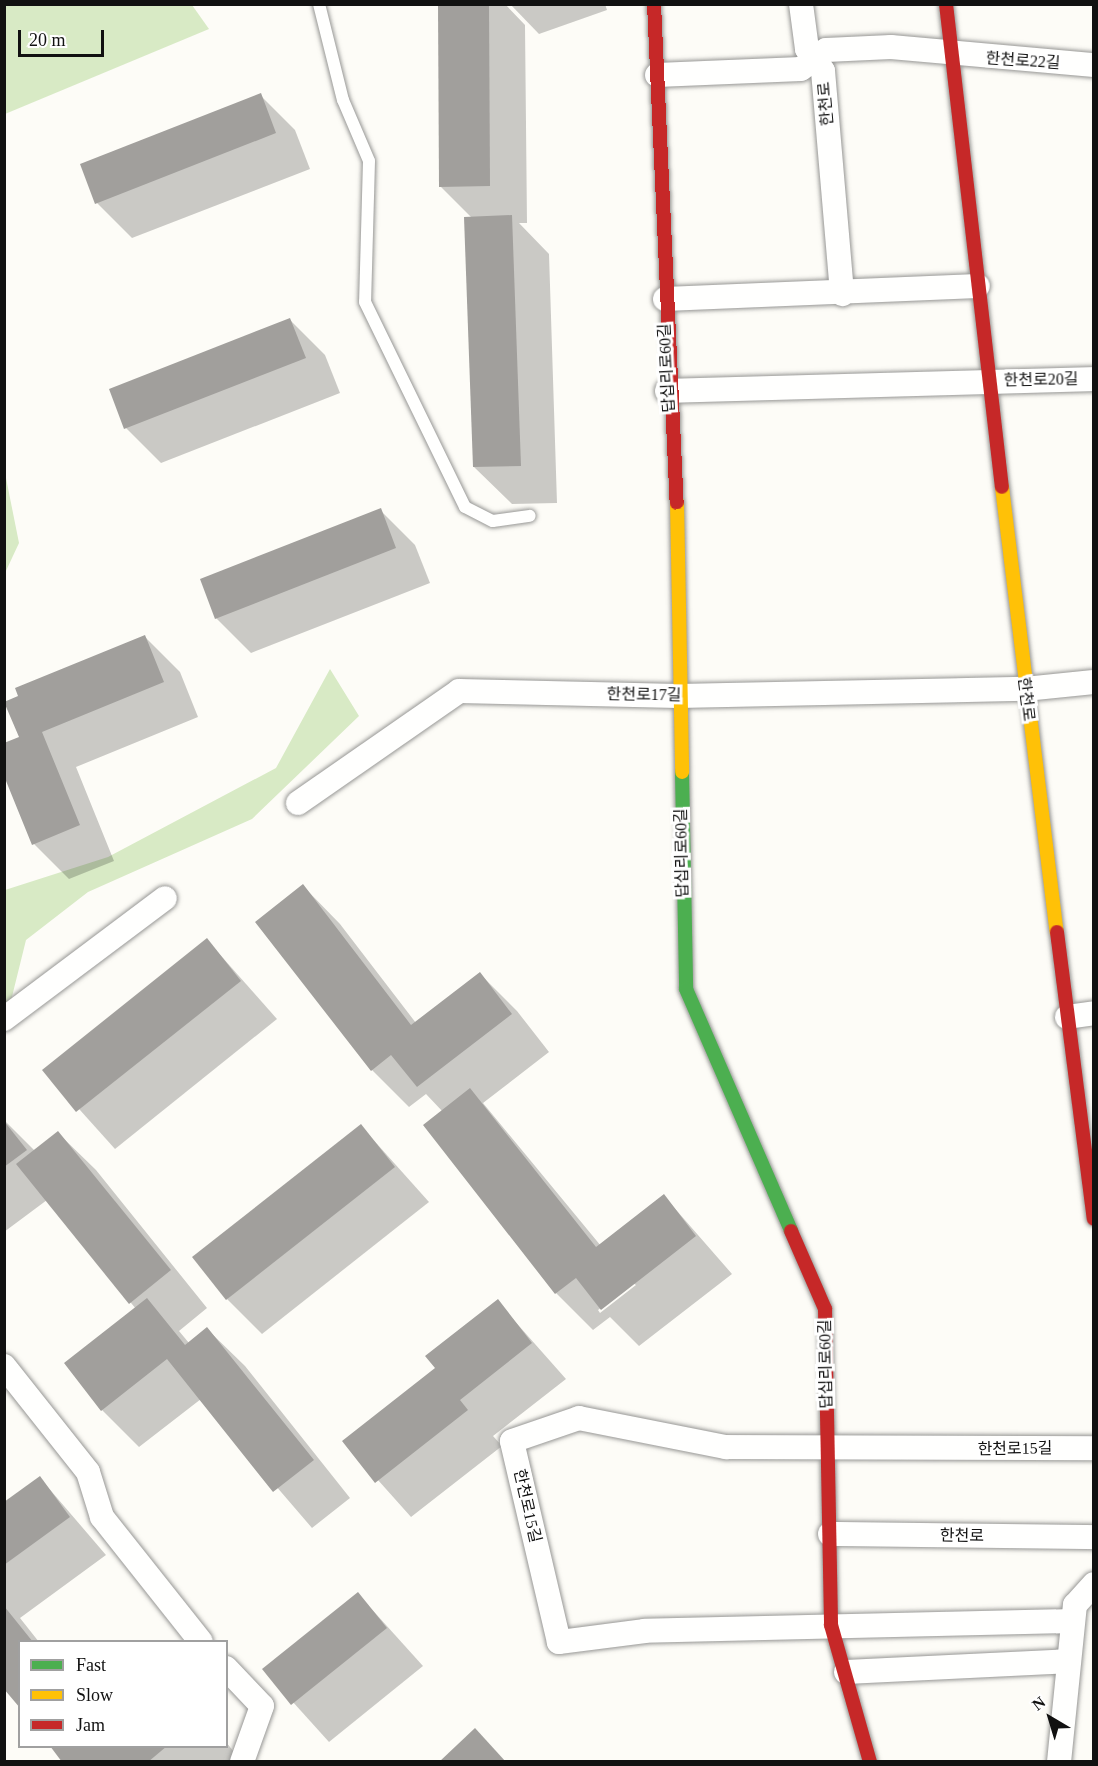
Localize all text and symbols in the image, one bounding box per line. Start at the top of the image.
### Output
scale bar [21,18,106,56]
text: 20 m [29,30,66,50]
street label: 한천로22길 [985,49,1061,73]
street label: 한천로 [815,81,837,127]
street label: 답십리로60길 [655,323,679,413]
street label: 한천로20길 [1003,370,1079,390]
street label: 한천로 [1014,676,1038,722]
street label: 한천로17길 [606,685,682,705]
street label: 답십리로60길 [672,808,692,898]
street label: 답십리로60길 [816,1319,836,1409]
street label: 한천로15길 [977,1439,1053,1459]
street label: 한천로15길 [509,1467,545,1545]
street label: 한천로 [940,1526,984,1546]
legend [18,1640,228,1748]
text: Fast [76,1655,106,1675]
text: Slow [76,1685,113,1705]
north arrow [1020,1688,1080,1748]
text: N [1029,1693,1048,1714]
text: Jam [76,1715,105,1735]

